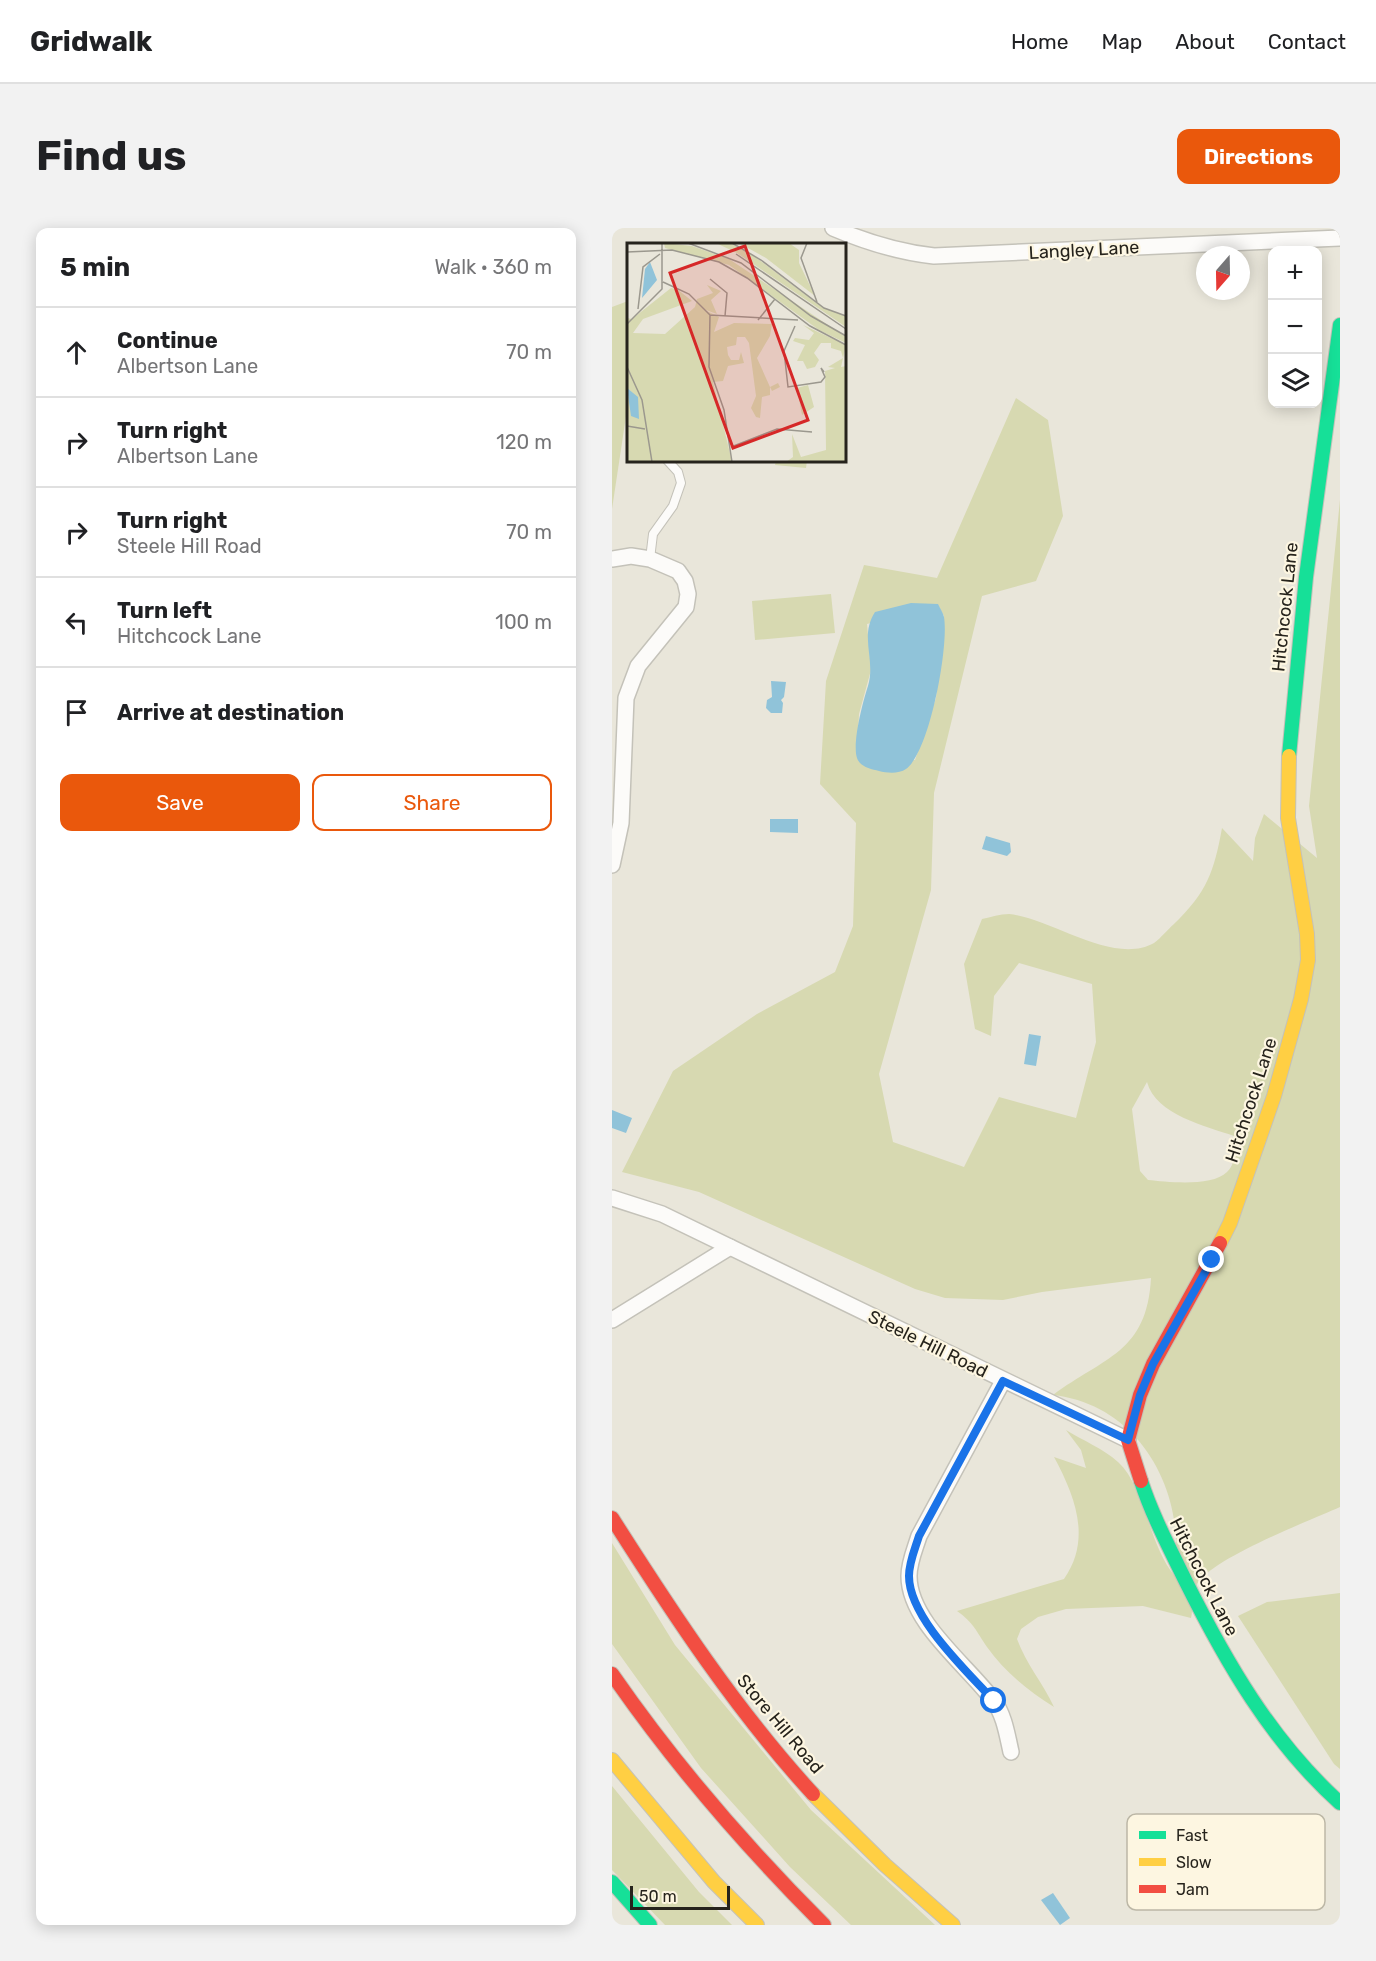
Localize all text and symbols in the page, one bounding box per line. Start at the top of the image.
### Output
text: Gridwalk [30,25,152,58]
text: Home [1011,29,1068,54]
text: Map [1101,29,1142,54]
text: About [1175,29,1235,54]
text: Contact [1268,29,1346,54]
button: Directions [1177,129,1340,184]
text: Find us [36,131,187,181]
street label: Langley Lane [1028,236,1140,264]
inset map [627,243,846,462]
north arrow [1196,246,1250,300]
map controls [1268,246,1322,408]
button: + [1268,246,1322,300]
text: 5 min [60,252,130,283]
text: Walk · 360 m [435,255,552,279]
button: − [1268,300,1322,354]
text: Continue [117,327,218,354]
icon: ahead [60,336,93,369]
text: 70 m [506,340,552,364]
text: Albertson Lane [117,354,258,378]
button: layers [1268,354,1322,408]
text: Turn right [117,417,227,444]
icon: right [60,426,93,459]
text: 120 m [496,430,552,454]
text: Albertson Lane [117,444,258,468]
text: Turn right [117,507,227,534]
icon: right [60,516,93,549]
text: 70 m [506,520,552,544]
text: Steele Hill Road [117,534,262,558]
street label: Hitchcock Lane [1267,541,1303,673]
text: Turn left [117,597,212,624]
icon: left [60,606,93,639]
text: 100 m [495,610,552,634]
text: Hitchcock Lane [117,624,261,648]
icon: arrive [60,696,93,729]
text: Arrive at destination [117,699,344,726]
button: Save [60,774,300,831]
button: Share [312,774,552,831]
street label: Hitchcock Lane [1220,1035,1282,1165]
route end [1198,1246,1224,1272]
street label: Steele Hill Road [865,1306,991,1382]
street label: Hitchcock Lane [1165,1514,1243,1640]
street label: Store Hill Road [732,1670,828,1778]
route start [980,1687,1006,1713]
legend [1127,1814,1325,1910]
text: Fast [1176,1826,1208,1845]
text: Slow [1176,1853,1212,1872]
text: Jam [1176,1880,1209,1899]
scale bar [630,1883,730,1910]
text: 50 m [639,1887,677,1906]

